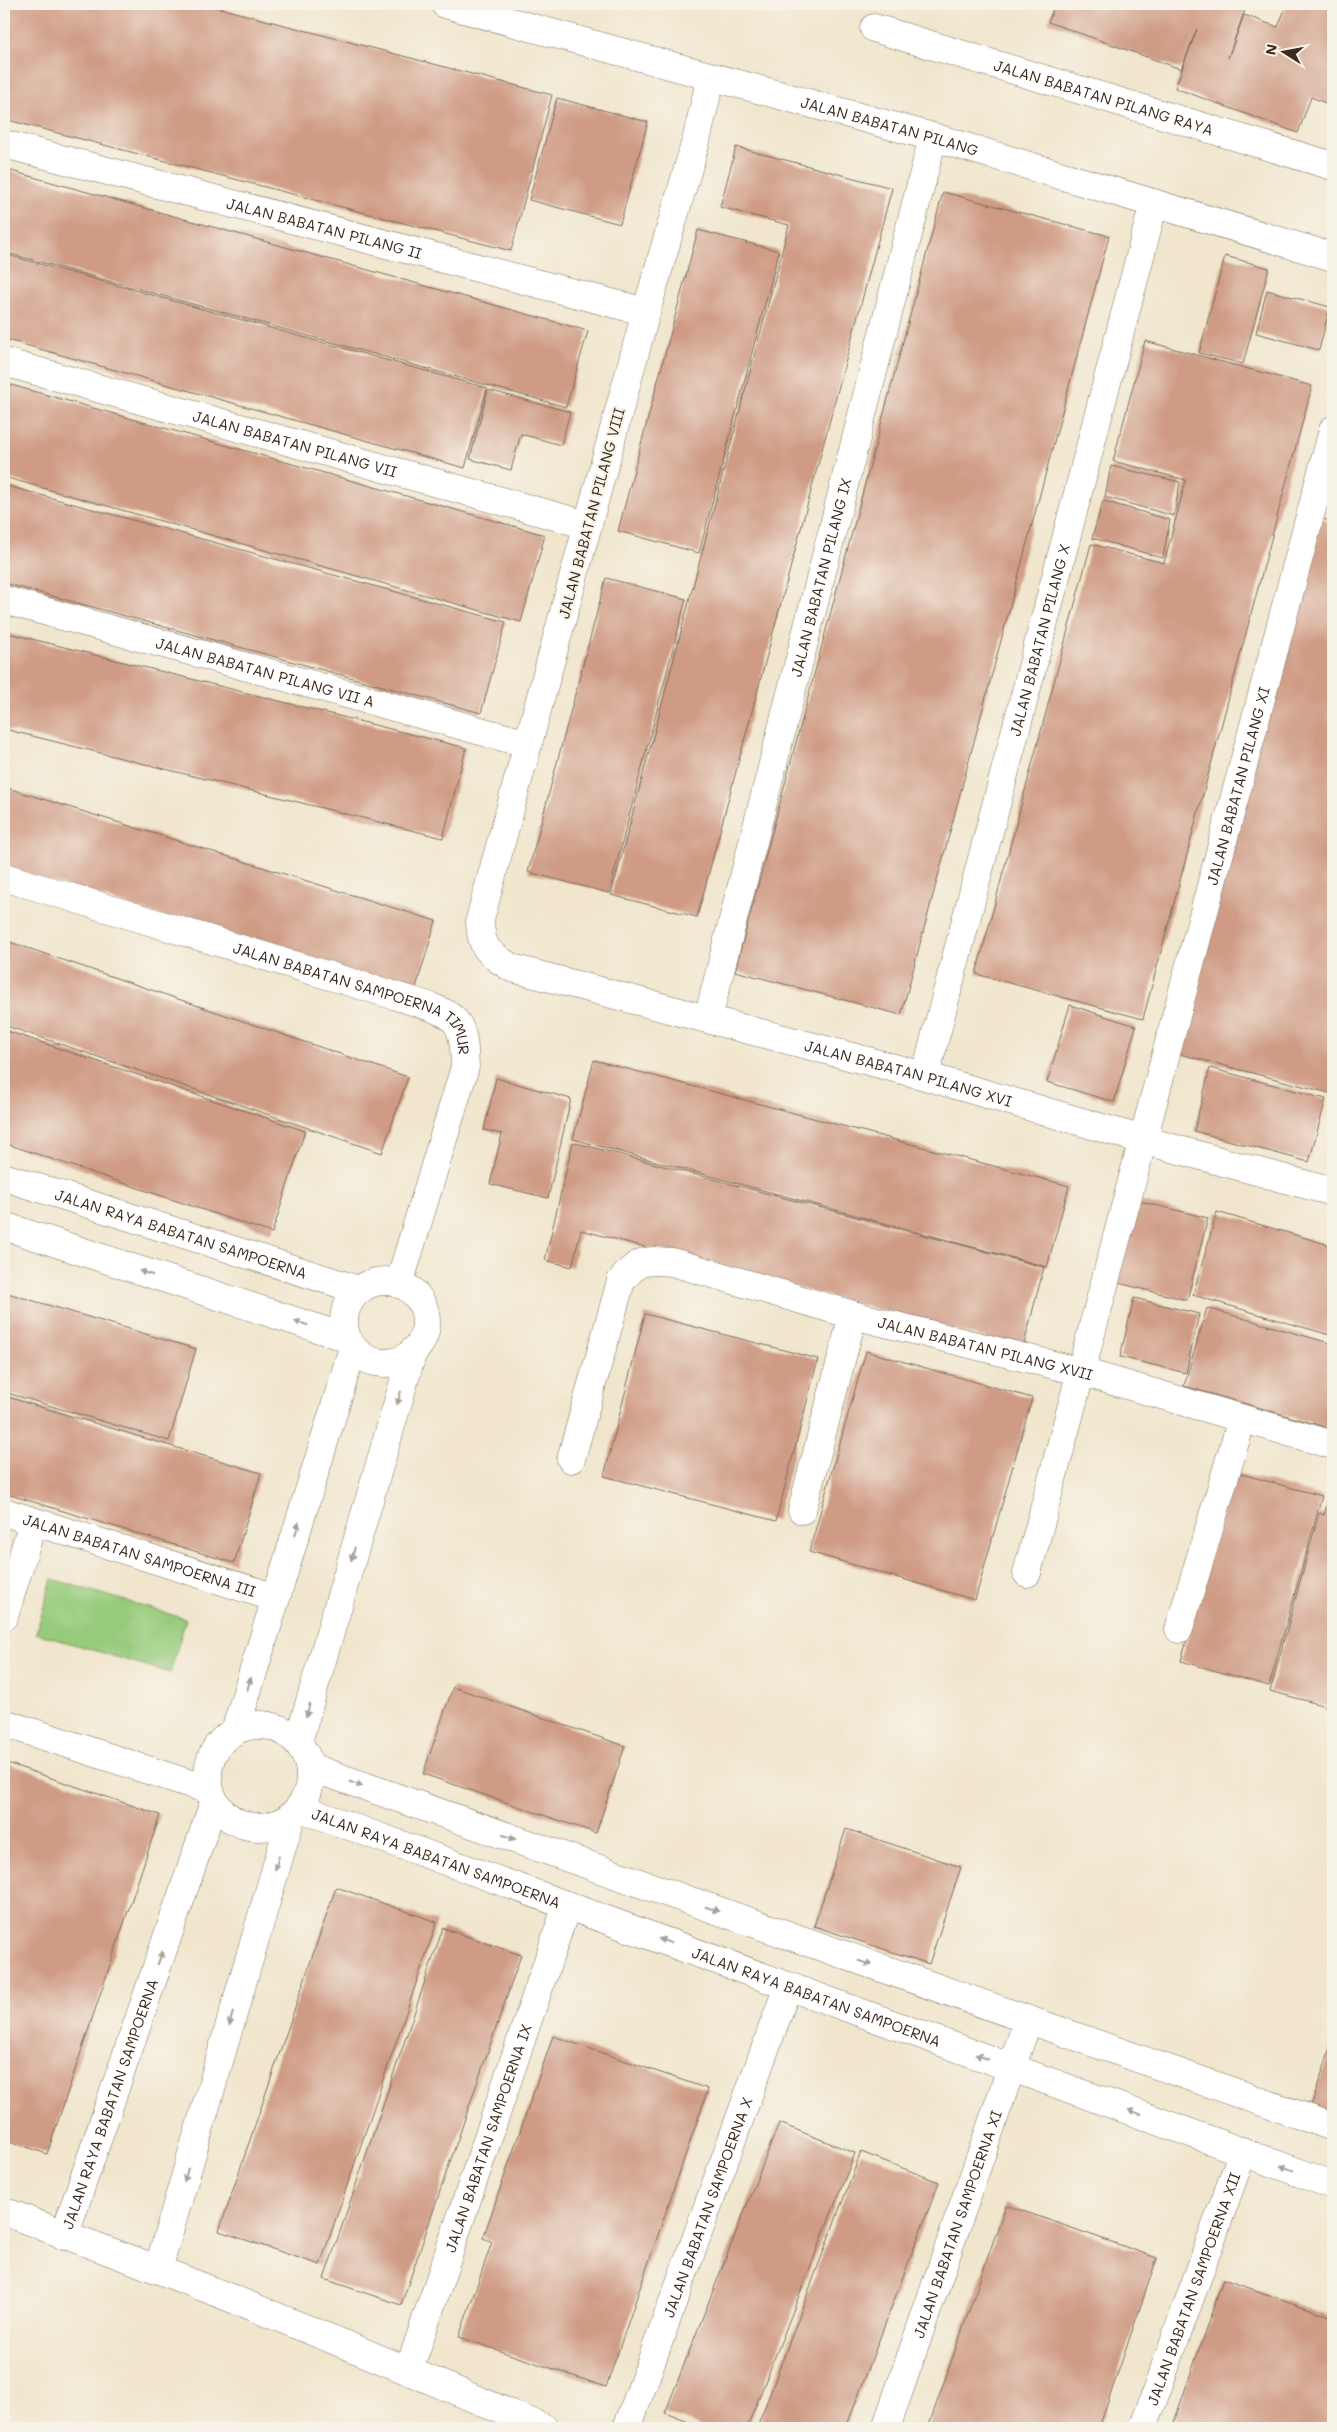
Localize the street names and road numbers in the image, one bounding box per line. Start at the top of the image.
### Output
street label: JALAN BABATAN PILANG RAYA [992,55,1216,140]
street label: JALAN BABATAN PILANG [799,91,981,160]
street label: JALAN BABATAN PILANG II [224,193,424,263]
street label: JALAN BABATAN PILANG VII [191,405,399,481]
street label: JALAN BABATAN PILANG VIII [553,405,629,620]
street label: JALAN BABATAN PILANG IX [786,476,856,679]
street label: JALAN BABATAN PILANG X [1005,541,1074,738]
street label: JALAN BABATAN PILANG VII A [154,632,377,711]
street label: JALAN BABATAN PILANG XI [1202,684,1274,887]
street label: JALAN BABATAN SAMPOERNA TIMUR [231,937,474,1055]
street label: JALAN BABATAN PILANG XVI [803,1035,1015,1111]
street label: JALAN RAYA BABATAN SAMPOERNA [53,1184,310,1283]
street label: JALAN BABATAN PILANG XVII [876,1312,1095,1385]
street label: JALAN BABATAN SAMPOERNA III [21,1509,259,1601]
street label: JALAN RAYA BABATAN SAMPOERNA [309,1803,563,1912]
street label: JALAN RAYA BABATAN SAMPOERNA [689,1942,944,2051]
street label: JALAN RAYA BABATAN SAMPOERNA [57,1976,162,2231]
street label: JALAN BABATAN SAMPOERNA IX [440,2021,536,2255]
street label: JALAN BABATAN SAMPOERNA X [658,2094,757,2320]
street label: JALAN BABATAN SAMPOERNA XI [908,2107,1006,2341]
street label: JALAN BABATAN SAMPOERNA XII [1142,2169,1245,2408]

